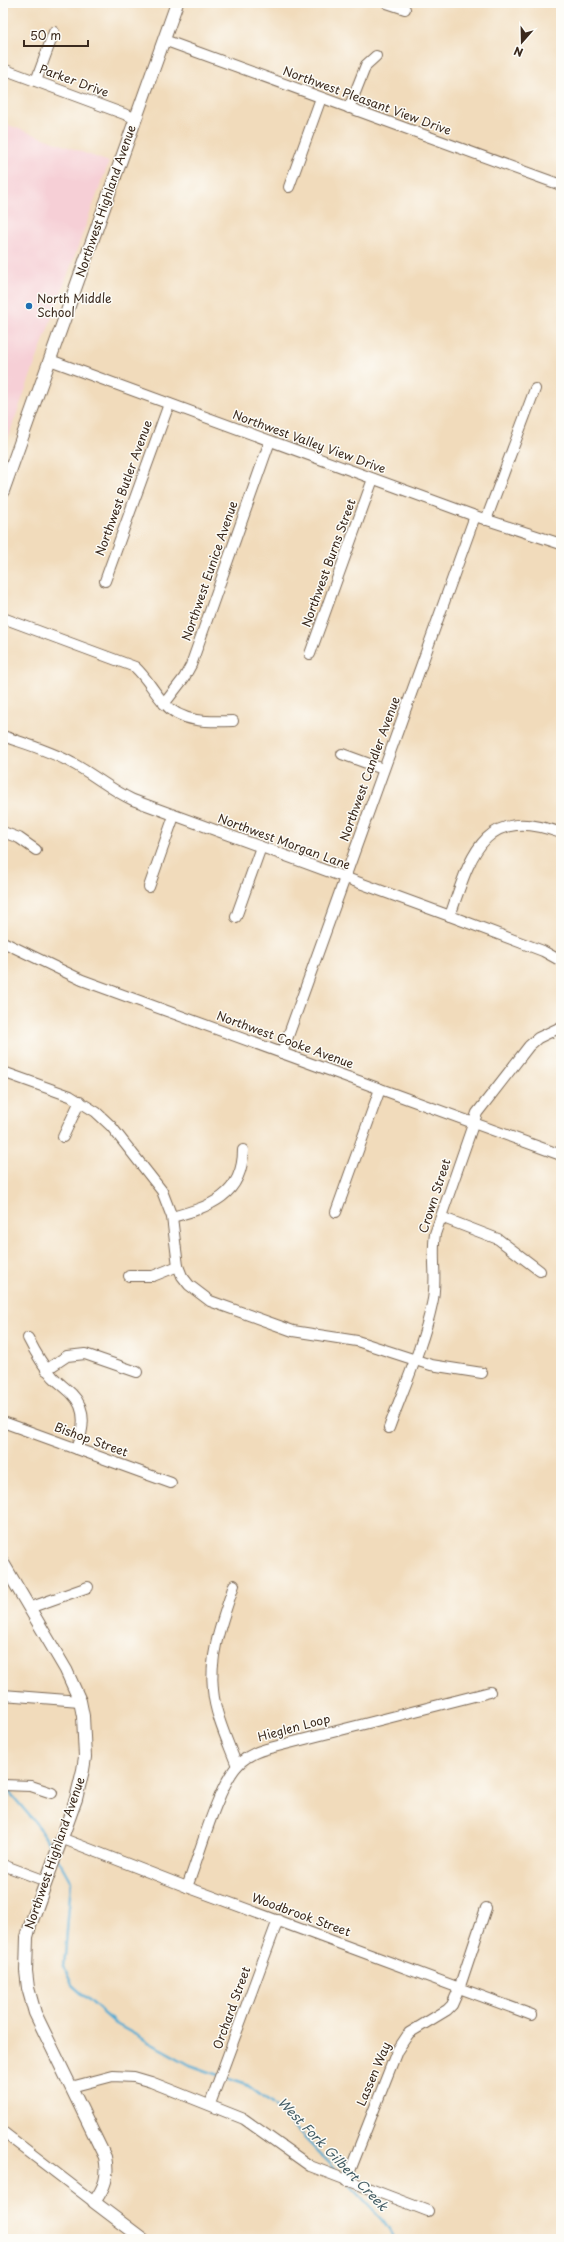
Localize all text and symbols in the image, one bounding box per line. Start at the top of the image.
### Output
scale bar [24,22,88,48]
north arrow [502,22,542,62]
text: 50 m [30,26,61,44]
text: N [511,42,525,61]
street label: Parker Drive [37,59,111,101]
street label: Northwest Pleasant View Drive [281,61,454,139]
street label: Northwest Highland Avenue [71,122,140,279]
place label: North Middle School [37,289,112,321]
marker: North Middle School [24,301,34,311]
street label: Northwest Valley View Drive [230,405,388,477]
street label: Northwest Butler Avenue [90,417,156,558]
street label: Northwest Burns Street [296,496,360,629]
street label: Northwest Eunice Avenue [177,498,242,643]
street label: Northwest Candler Avenue [334,693,404,844]
street label: Northwest Morgan Lane [216,809,353,873]
street label: Northwest Cooke Avenue [214,1006,357,1072]
street label: Crown Street [414,1156,455,1235]
street label: Bishop Street [52,1417,131,1461]
street label: Hieglen Loop [255,1709,332,1745]
street label: Northwest Highland Avenue [20,1774,89,1931]
street label: Woodbrook Street [249,1888,353,1940]
street label: Orchard Street [208,1964,254,2051]
street label: Lassen Way [351,2039,395,2108]
water label: West Fork Gilbert Creek [274,2093,393,2215]

